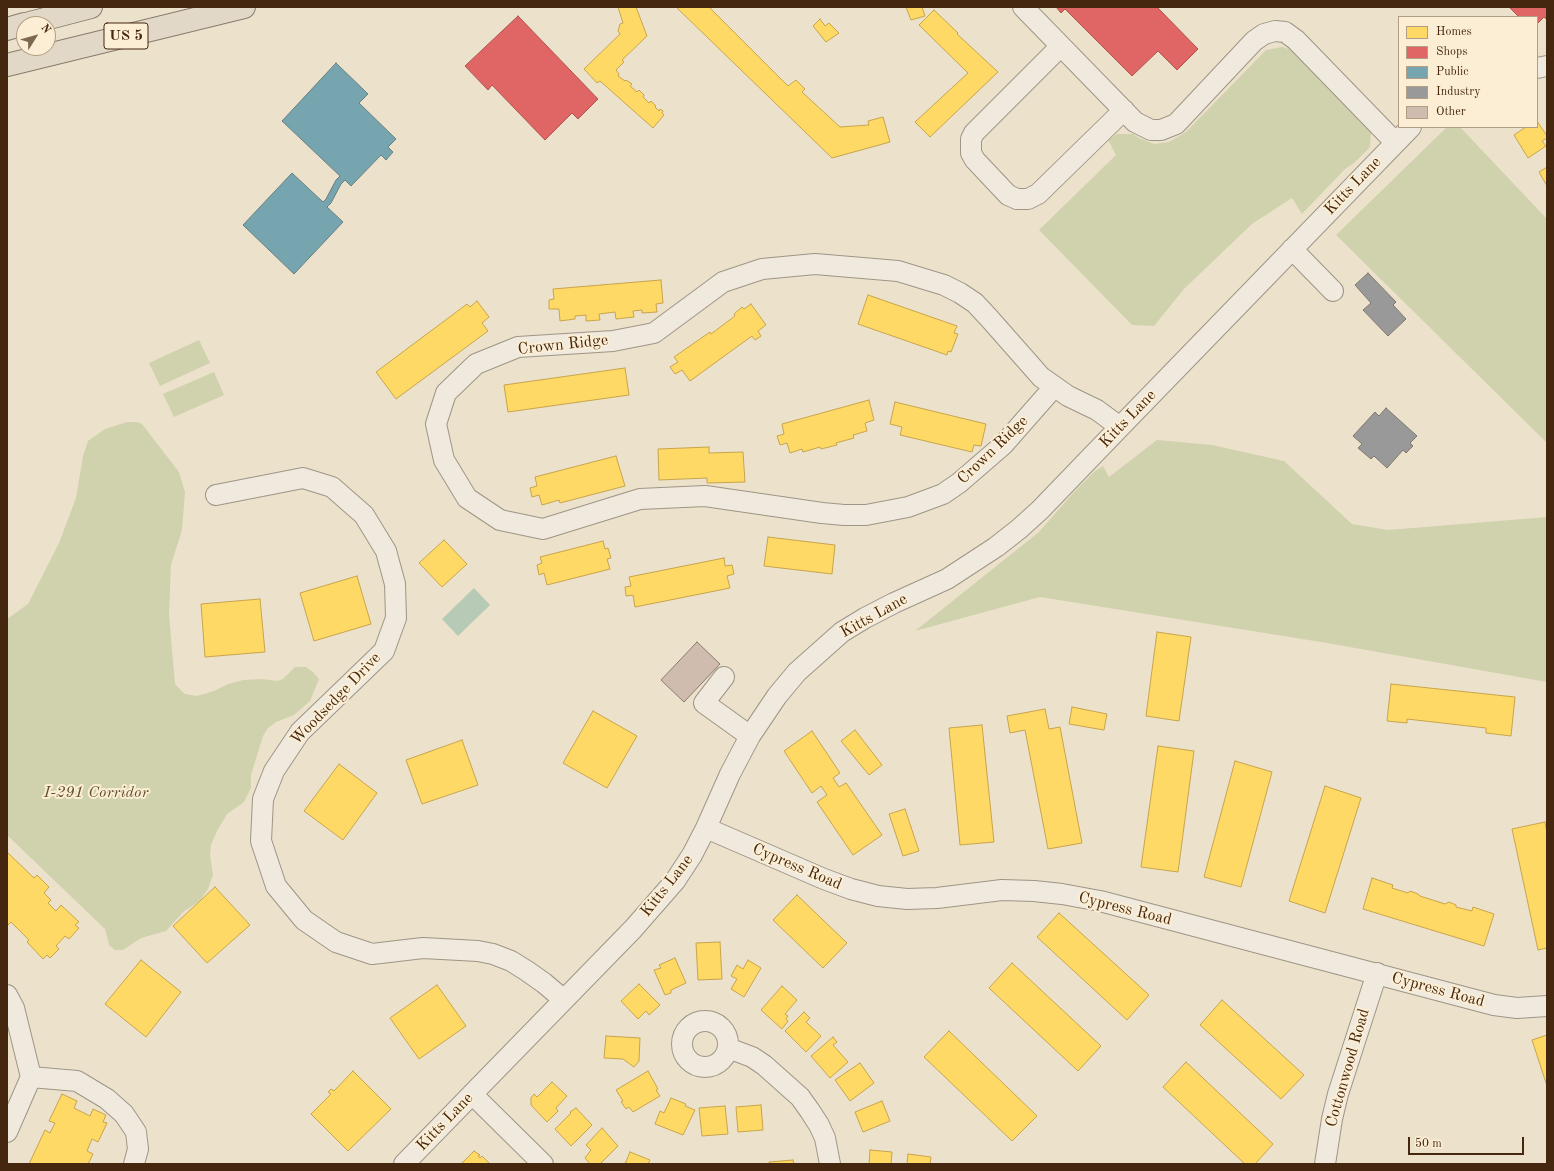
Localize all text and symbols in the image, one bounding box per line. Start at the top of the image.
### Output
north arrow [16,16,56,56]
legend [1398,16,1538,128]
text: N [38,22,52,36]
road number: US 5 [104,23,148,49]
text: Homes [1436,26,1472,38]
text: Shops [1436,46,1467,58]
text: Public [1436,66,1468,78]
text: Industry [1436,86,1481,98]
text: Other [1436,106,1466,118]
street label: Kitts Lane [1321,153,1385,219]
street label: Crown Ridge [517,331,609,359]
street label: Kitts Lane [1096,386,1160,452]
street label: Crown Ridge [954,412,1032,488]
street label: Kitts Lane [837,590,911,642]
street label: Woodsedge Drive [287,649,385,749]
park label: I-291 Corridor [44,783,148,803]
street label: Cypress Road [749,840,845,894]
street label: Kitts Lane [637,851,697,921]
street label: Cypress Road [1076,888,1174,930]
street label: Cypress Road [1389,968,1487,1012]
street label: Cottonwood Road [1322,1007,1374,1129]
street label: Kitts Lane [413,1089,477,1155]
scale bar [1410,1129,1526,1155]
text: 50 m [1415,1138,1442,1150]

